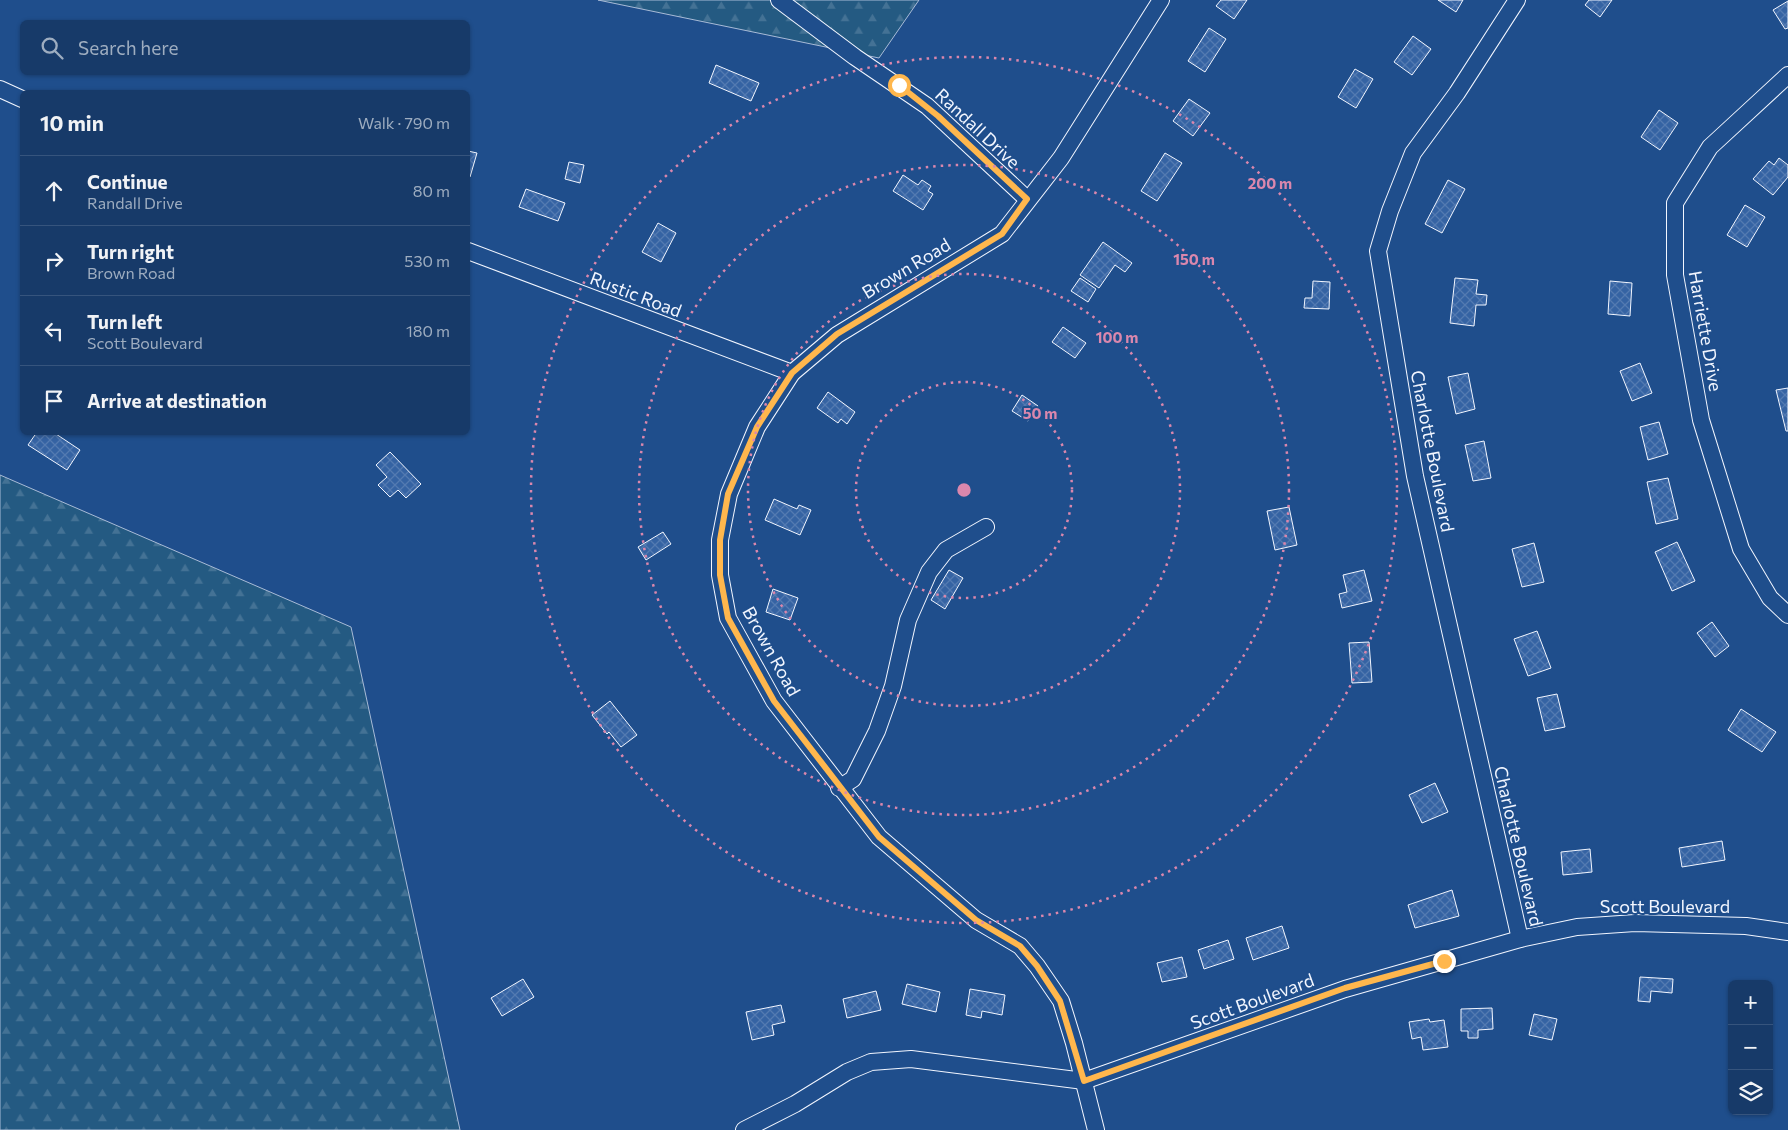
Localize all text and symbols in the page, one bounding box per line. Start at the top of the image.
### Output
search box [20,20,470,75]
icon: search [38,34,66,62]
text: Search here [78,36,178,59]
route start [888,74,911,97]
street label: Randall Drive [931,83,1025,173]
text: 10 min [40,110,104,135]
text: Walk · 790 m [358,113,450,132]
text: Continue [87,170,167,193]
text: 200 m [1248,174,1292,192]
icon: ahead [40,177,68,205]
text: 80 m [413,181,450,200]
text: Randall Drive [87,193,183,212]
street label: Brown Road [858,233,954,303]
text: Turn right [87,240,174,263]
icon: right [40,247,68,275]
text: 150 m [1173,250,1215,268]
text: 530 m [404,251,450,270]
text: Brown Road [87,263,175,282]
street label: Rustic Road [587,266,685,322]
street label: Harriette Drive [1685,269,1727,393]
text: Turn left [87,310,162,333]
icon: left [40,317,68,345]
text: 180 m [406,321,450,340]
text: 100 m [1096,328,1138,346]
text: Scott Boulevard [87,333,203,352]
street label: Charlotte Boulevard [1407,368,1459,534]
icon: arrive [40,387,68,415]
text: Arrive at destination [87,389,267,412]
text: 50 m [1023,404,1057,422]
centre of rings [955,481,973,499]
street label: Brown Road [738,602,806,700]
street label: Charlotte Boulevard [1490,764,1548,928]
street label: Scott Boulevard [1600,895,1730,917]
route end [1433,950,1456,973]
street label: Scott Boulevard [1187,968,1317,1034]
map controls [1728,980,1773,1115]
button: + [1728,980,1773,1025]
button: − [1728,1025,1773,1070]
button: layers [1728,1070,1773,1115]

